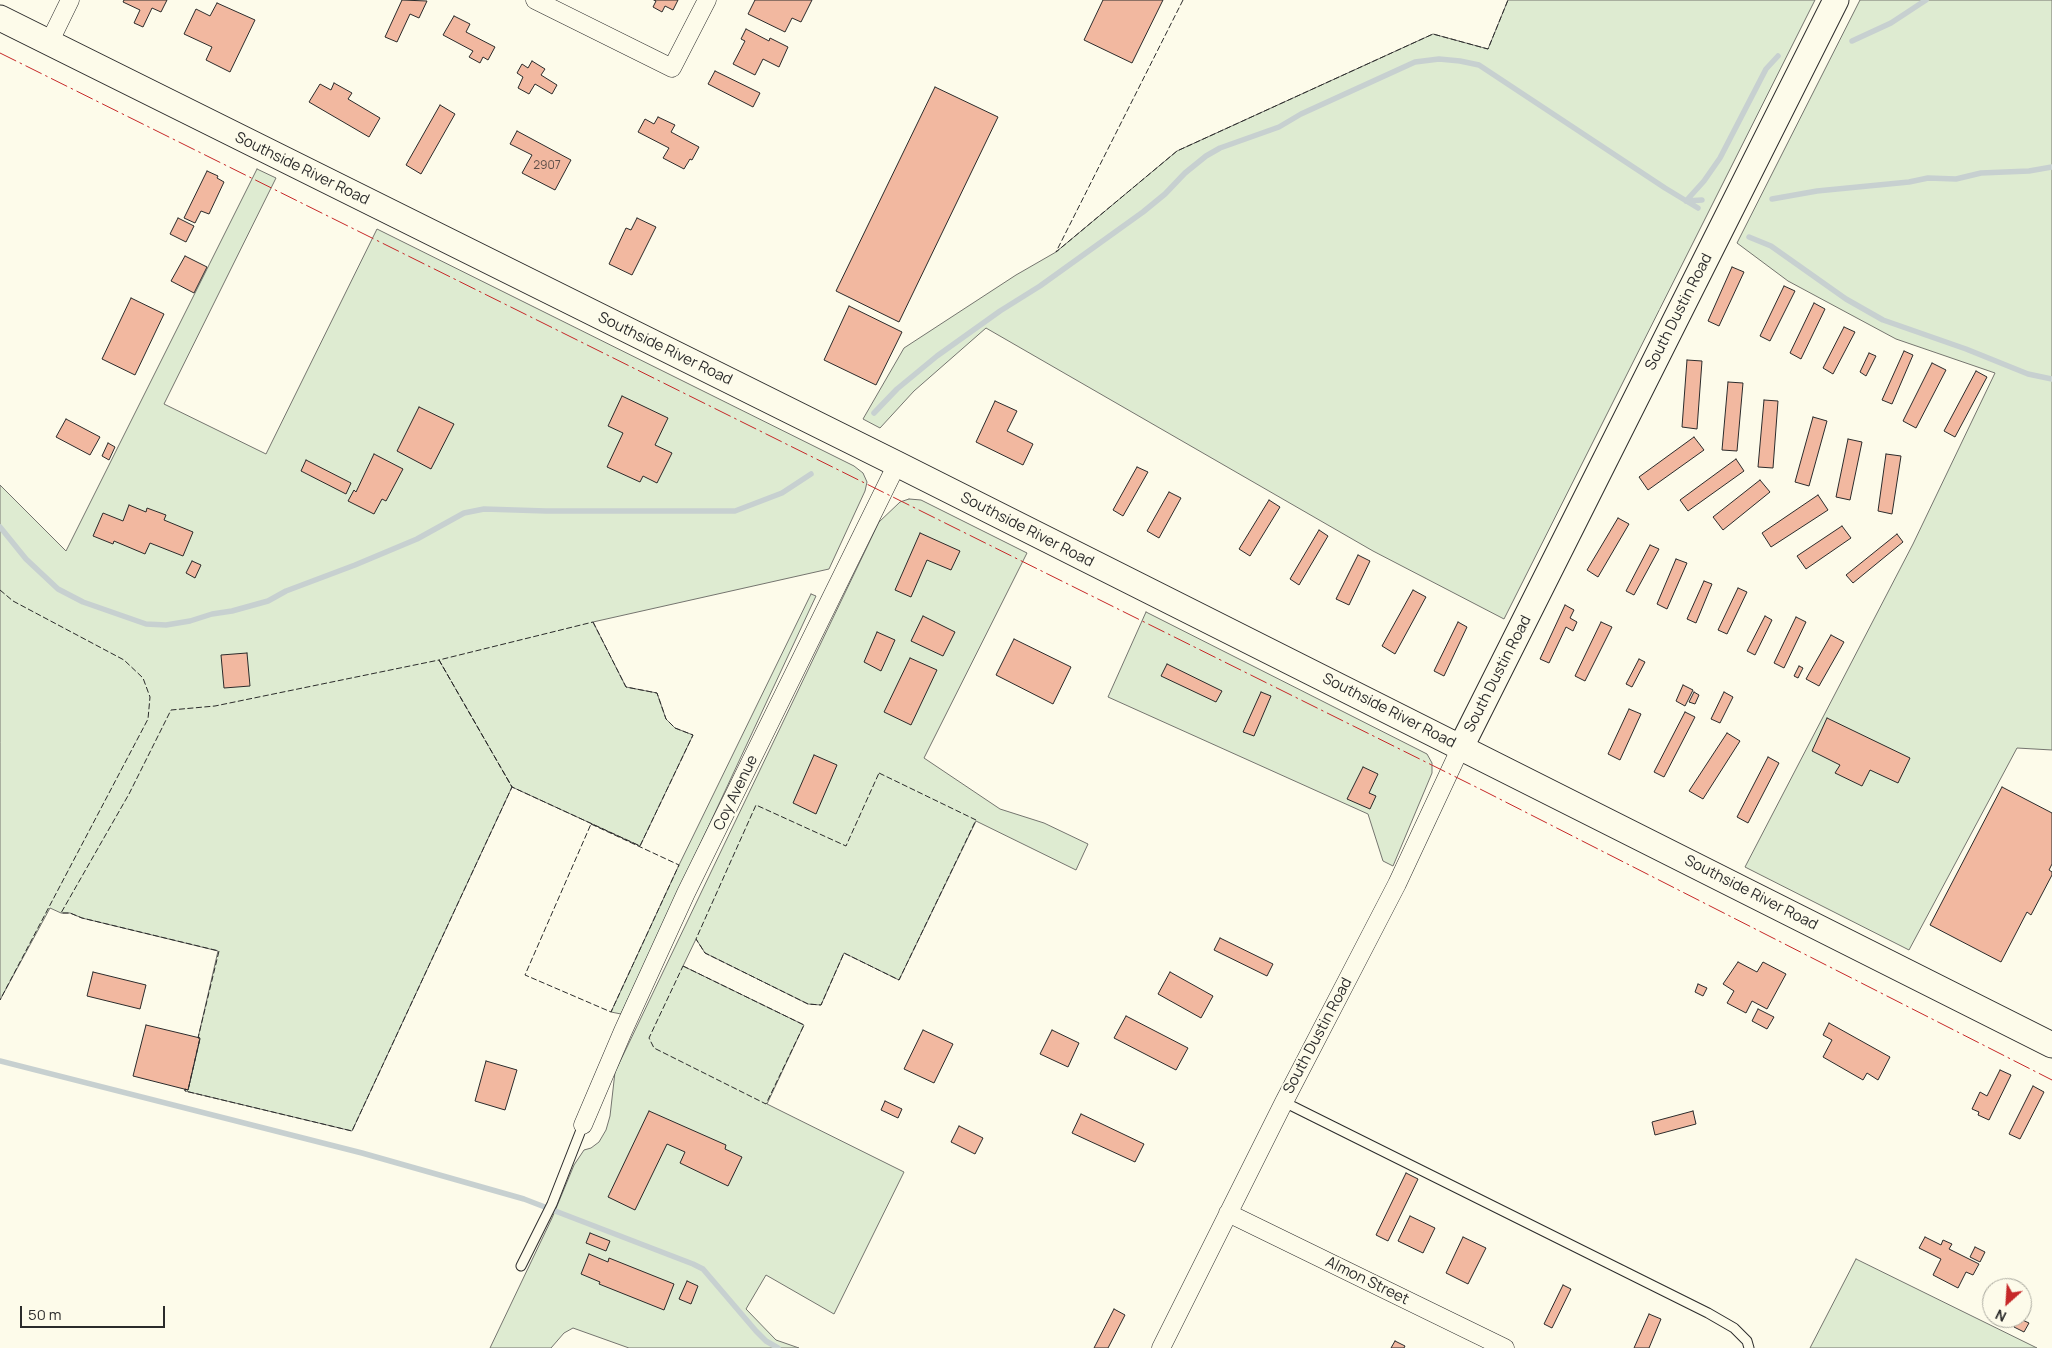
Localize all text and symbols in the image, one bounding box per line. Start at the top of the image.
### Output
street label: Southside River Road [232,129,372,209]
house number: 2907 [533,159,561,173]
street label: South Dustin Road [1642,251,1716,373]
street label: Southside River Road [595,309,735,389]
street label: Southside River Road [957,489,1097,571]
street label: South Dustin Road [1461,613,1535,735]
street label: Southside River Road [1319,670,1459,752]
street label: Coy Avenue [710,752,762,834]
street label: Southside River Road [1681,852,1821,934]
street label: South Dustin Road [1280,975,1356,1097]
street label: Almon Street [1322,1253,1412,1309]
north arrow [1982,1278,2032,1328]
scale bar [22,1296,168,1328]
text: 50 m [28,1304,62,1325]
text: N [1992,1305,2009,1327]

